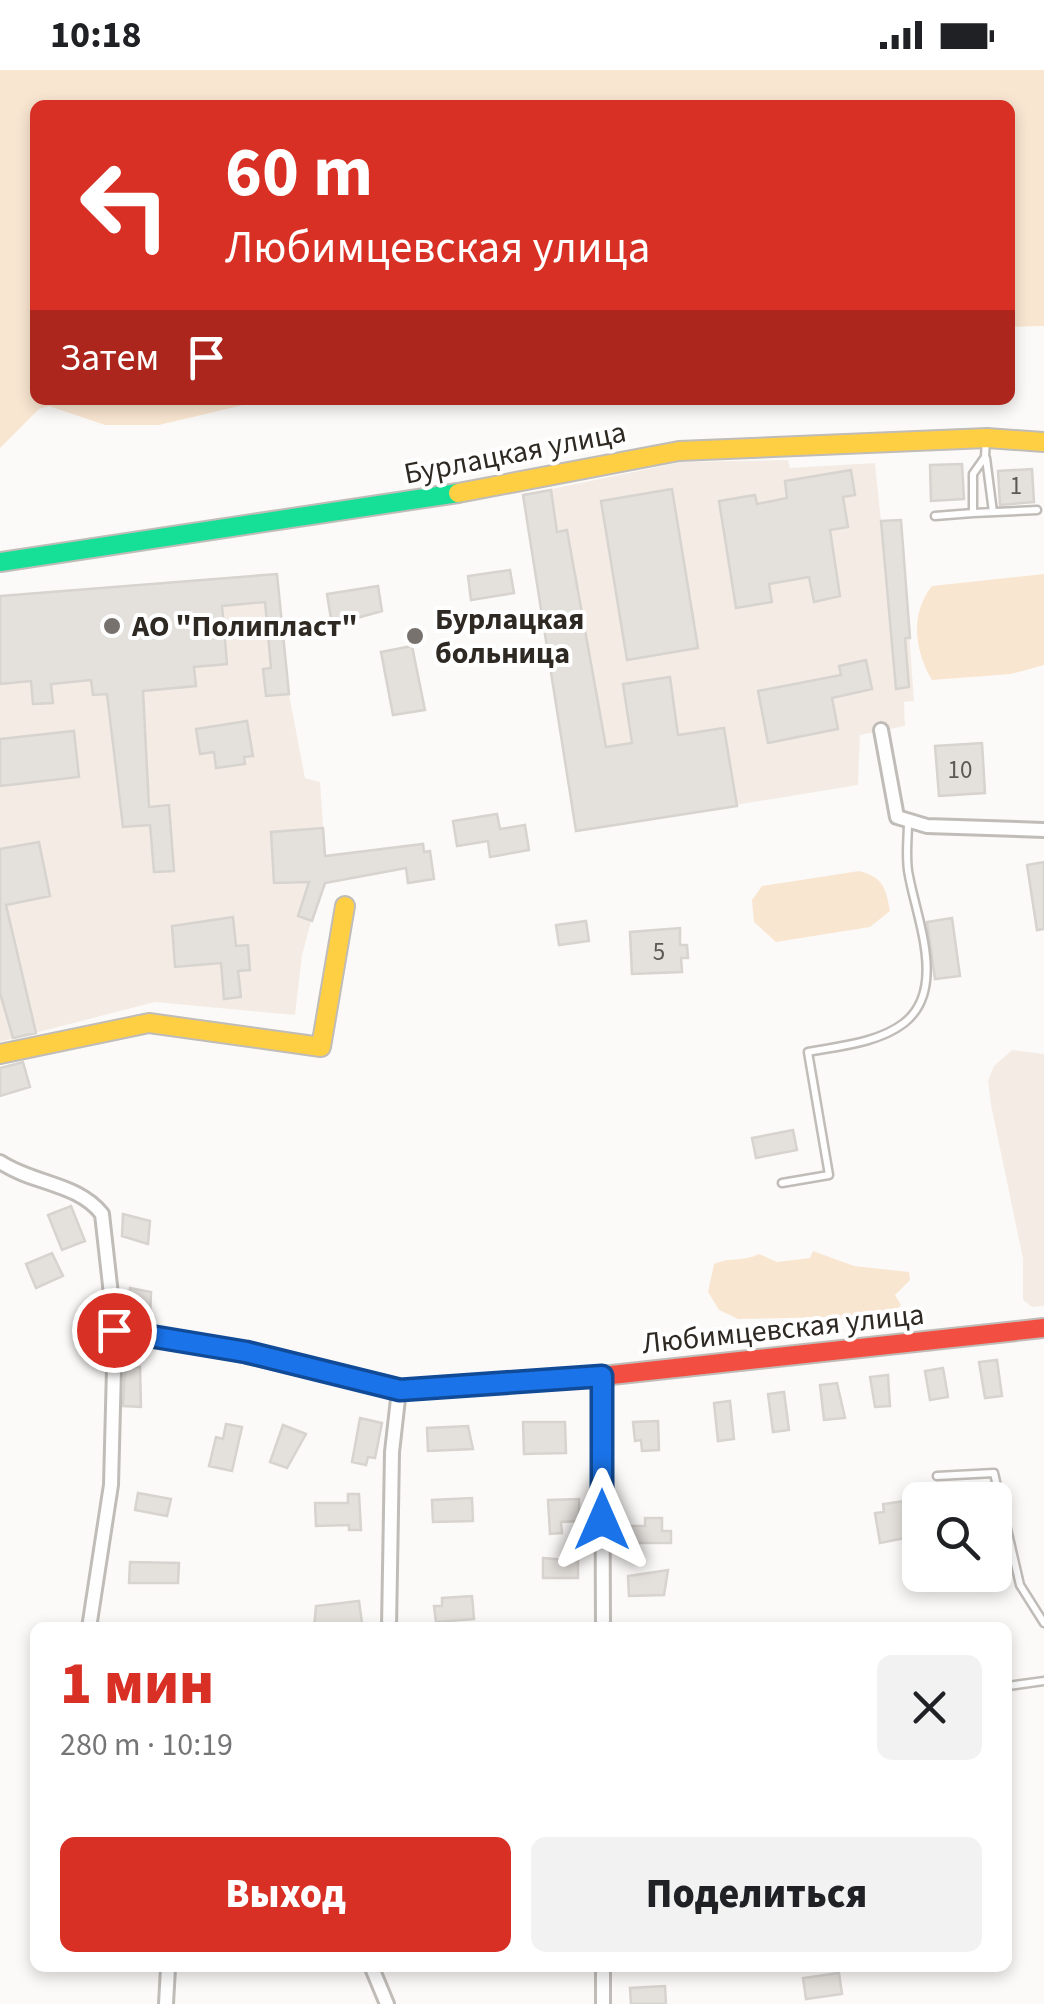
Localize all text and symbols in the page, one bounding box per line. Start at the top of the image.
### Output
text: 10:18 [50,8,142,62]
text: 60 m [225,123,373,223]
icon: left [60,140,190,270]
text: Любимцевская улица [225,216,650,280]
icon: arrive [179,330,234,385]
text: Затем [60,331,159,385]
street label: Бурлацкая улица [400,410,630,496]
house number: 1 [1010,468,1022,504]
place label: Бурлацкая больница [435,598,584,675]
place label: АО "Полипласт" [131,605,358,648]
marker: АО "Полипласт" [101,615,123,637]
marker: Бурлацкая больница [404,625,426,647]
house number: 10 [948,752,972,788]
house number: 5 [653,934,665,970]
pin [72,1288,157,1373]
street label: Любимцевская улица [640,1293,926,1365]
icon: arrive [87,1303,142,1358]
position arrow [550,1468,654,1572]
map controls [902,1482,1012,1592]
button: search [902,1482,1012,1592]
text: 1 мин [60,1642,214,1727]
button: close [877,1655,982,1760]
text: 280 m · 10:19 [60,1722,233,1768]
button: Выход [60,1837,511,1952]
button: Поделиться [531,1837,982,1952]

